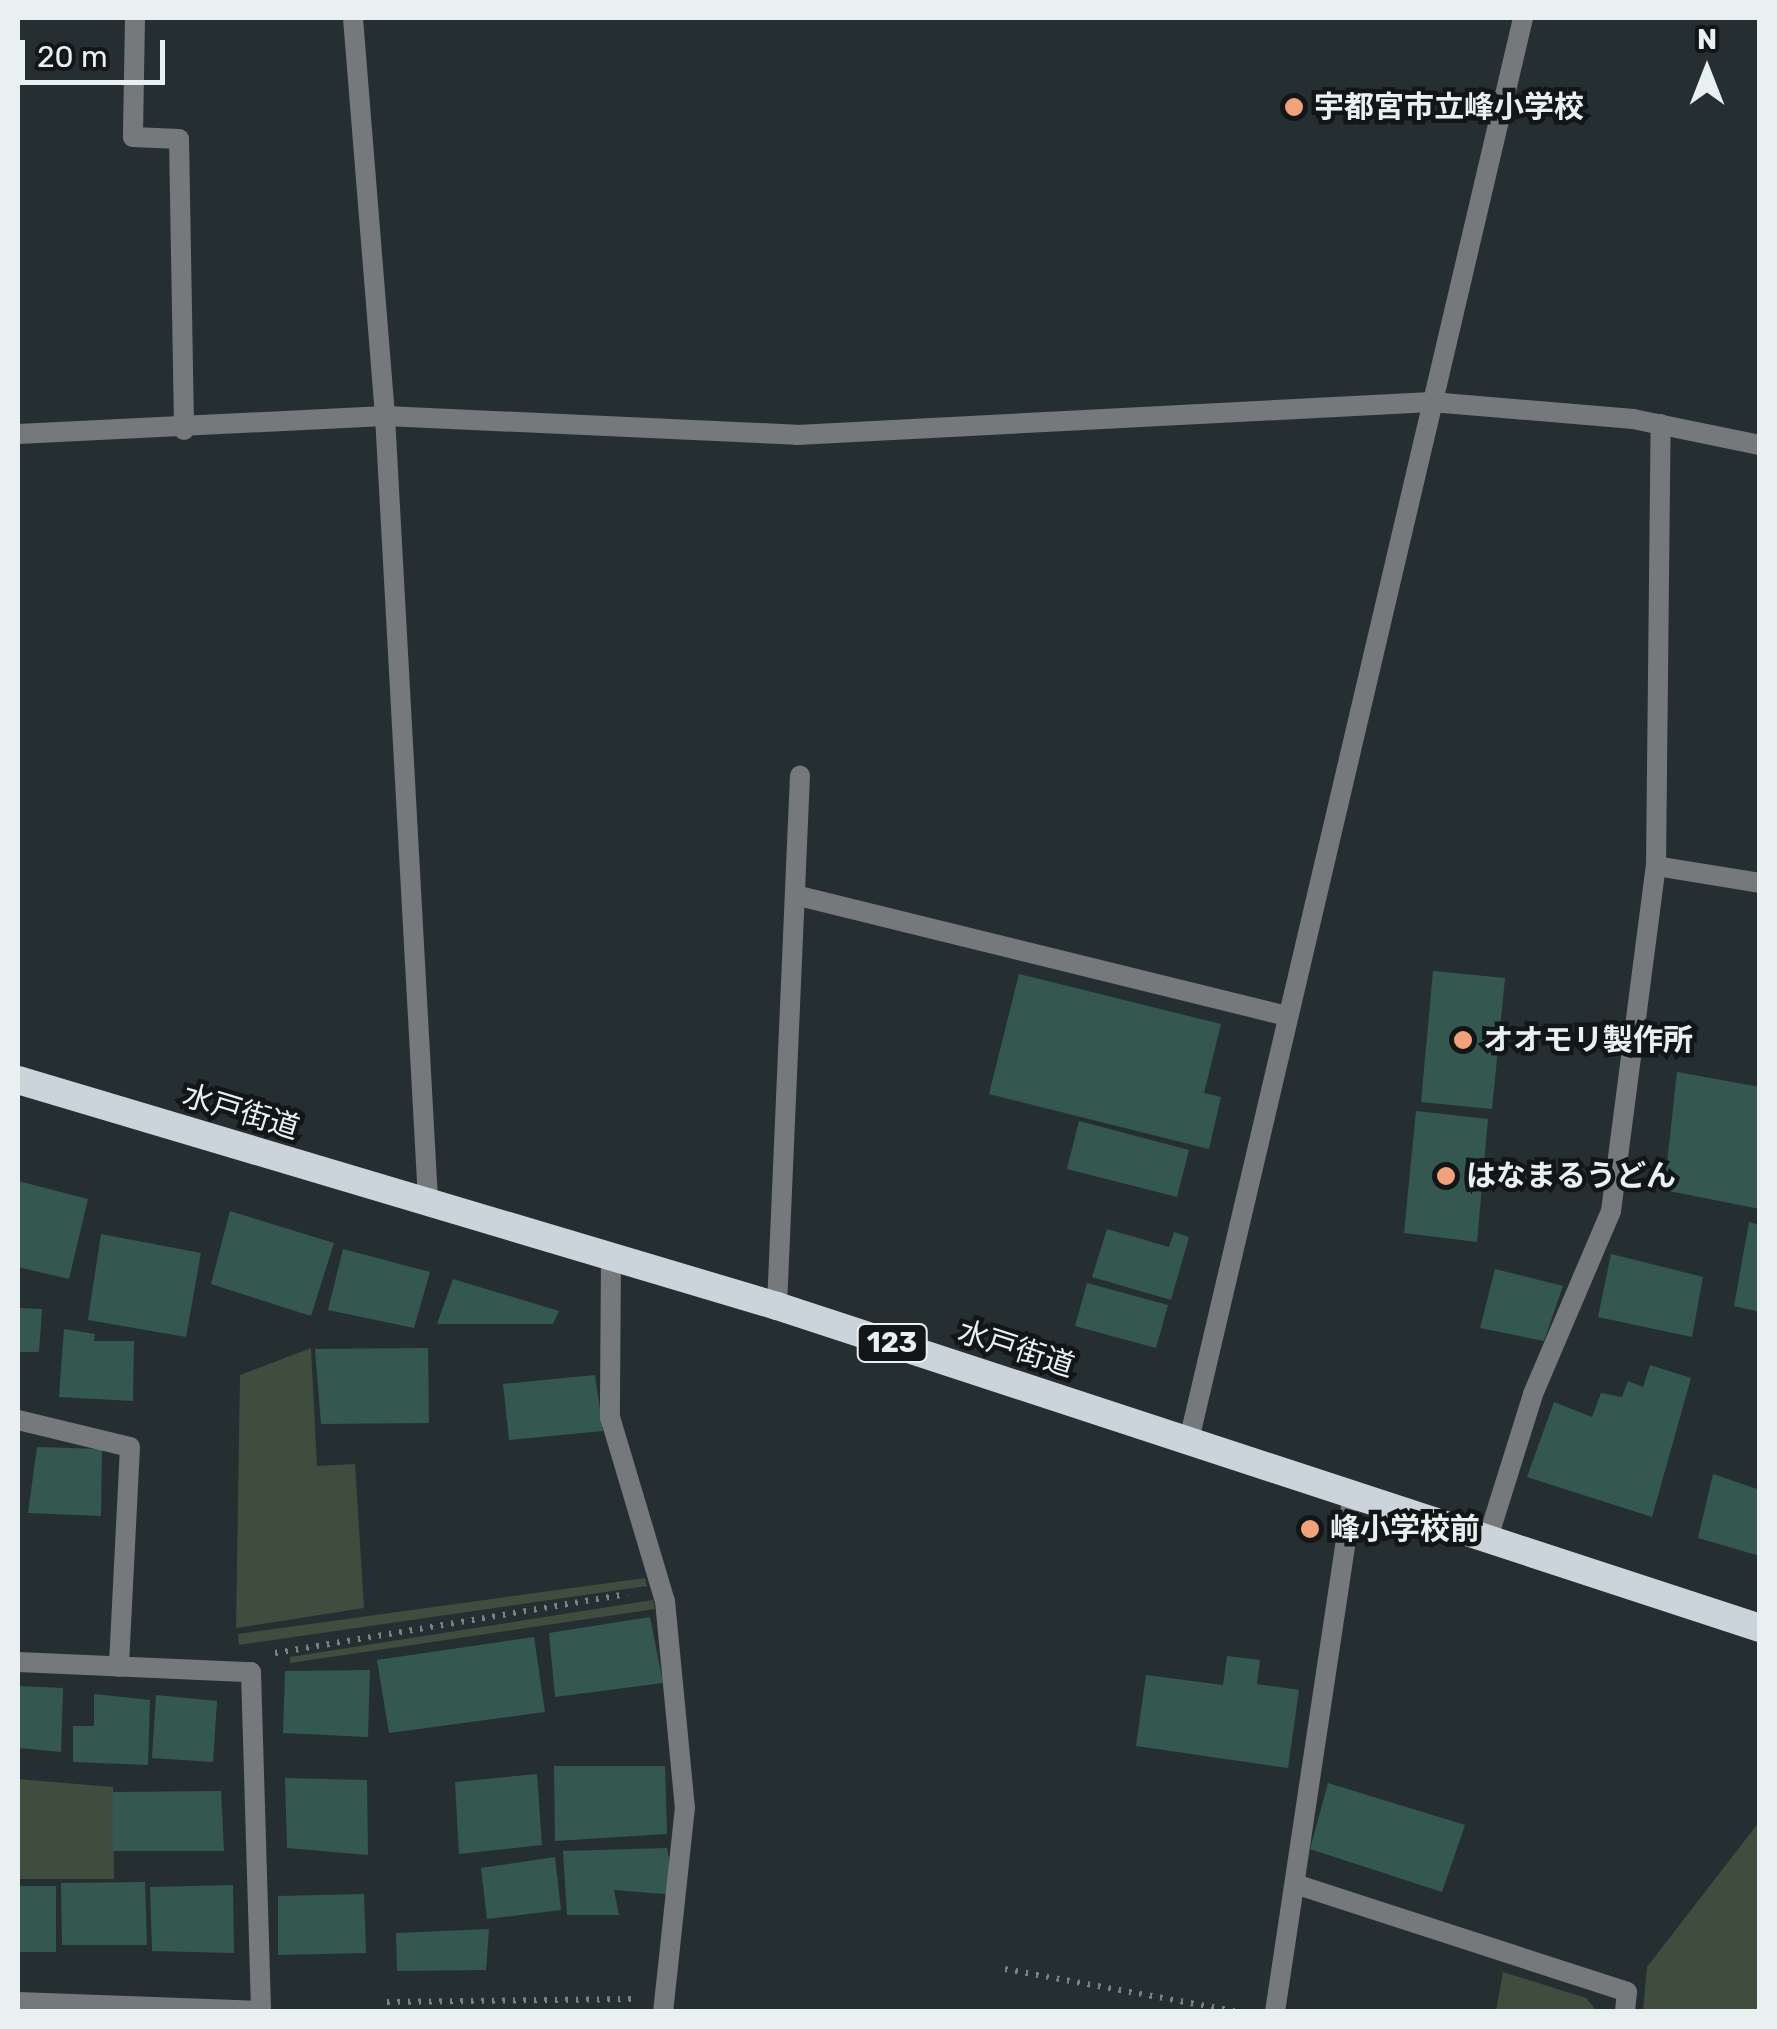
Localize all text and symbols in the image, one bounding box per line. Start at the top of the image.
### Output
scale bar [25,20,170,82]
north arrow [1657,20,1757,120]
text: N [1697,23,1717,56]
text: 20 m [37,39,108,75]
place label: 宇都宮市立峰小学校 [1314,89,1584,125]
marker: 宇都宮市立峰小学校 [1283,96,1305,118]
place label: オオモリ製作所 [1483,1022,1693,1058]
marker: オオモリ製作所 [1452,1029,1474,1051]
street label: 水戸街道 [178,1077,304,1147]
place label: はなまるうどん [1466,1158,1676,1194]
marker: はなまるうどん [1435,1165,1457,1187]
street label: 水戸街道 [953,1313,1079,1385]
road number: 123 [854,1320,930,1366]
place label: 峰小学校前 [1330,1511,1480,1547]
marker: 峰小学校前 [1299,1518,1321,1540]

